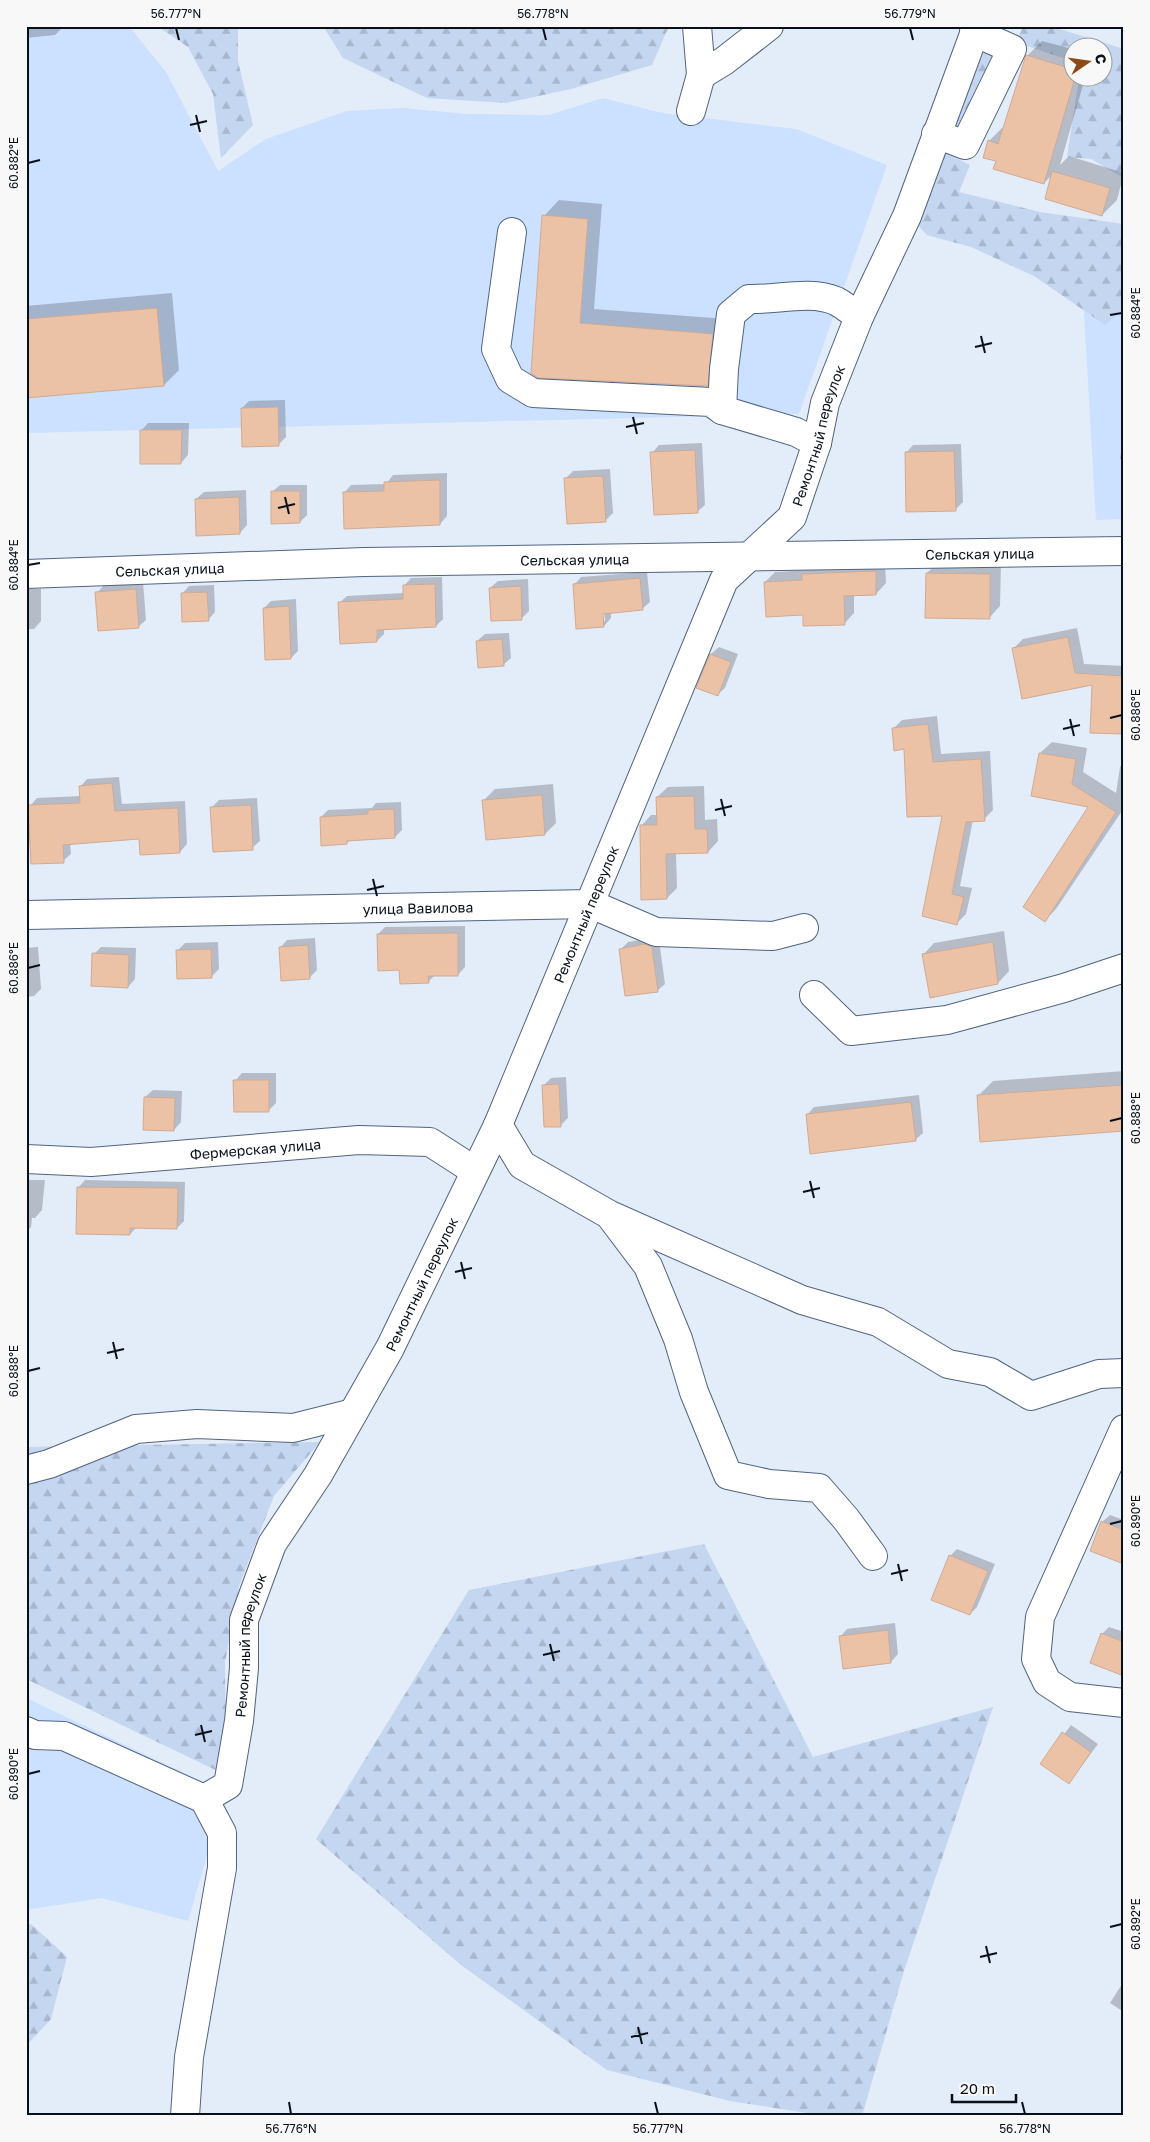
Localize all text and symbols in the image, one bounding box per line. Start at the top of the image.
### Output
text: 56.777°N [151,6,201,21]
text: 56.778°N [517,6,569,21]
text: 56.779°N [884,6,936,21]
north arrow [1062,38,1112,88]
text: С [1092,52,1111,66]
text: 60.882°E [6,137,21,189]
text: 60.884°E [1128,287,1143,339]
street label: Ремонтный переулок [788,362,848,508]
text: 60.884°E [6,539,21,591]
street label: Сельская улица [925,544,1034,562]
street label: Сельская улица [520,550,630,568]
street label: Сельская улица [115,558,225,579]
text: 60.886°E [1128,689,1143,741]
street label: Ремонтный переулок [549,843,622,985]
street label: улица Вавилова [362,898,473,917]
text: 60.886°E [6,942,21,994]
text: 60.888°E [1128,1092,1143,1144]
street label: Фермерская улица [189,1135,322,1162]
street label: Ремонтный переулок [381,1214,461,1354]
text: 60.888°E [6,1345,21,1397]
text: 60.890°E [1128,1495,1143,1547]
street label: Ремонтный переулок [231,1571,269,1718]
text: 60.890°E [6,1748,21,1800]
text: 60.892°E [1128,1898,1143,1950]
scale bar [952,2072,1016,2104]
text: 20 m [960,2079,995,2097]
text: 56.776°N [265,2121,317,2136]
text: 56.777°N [633,2121,683,2136]
text: 56.778°N [999,2121,1051,2136]

